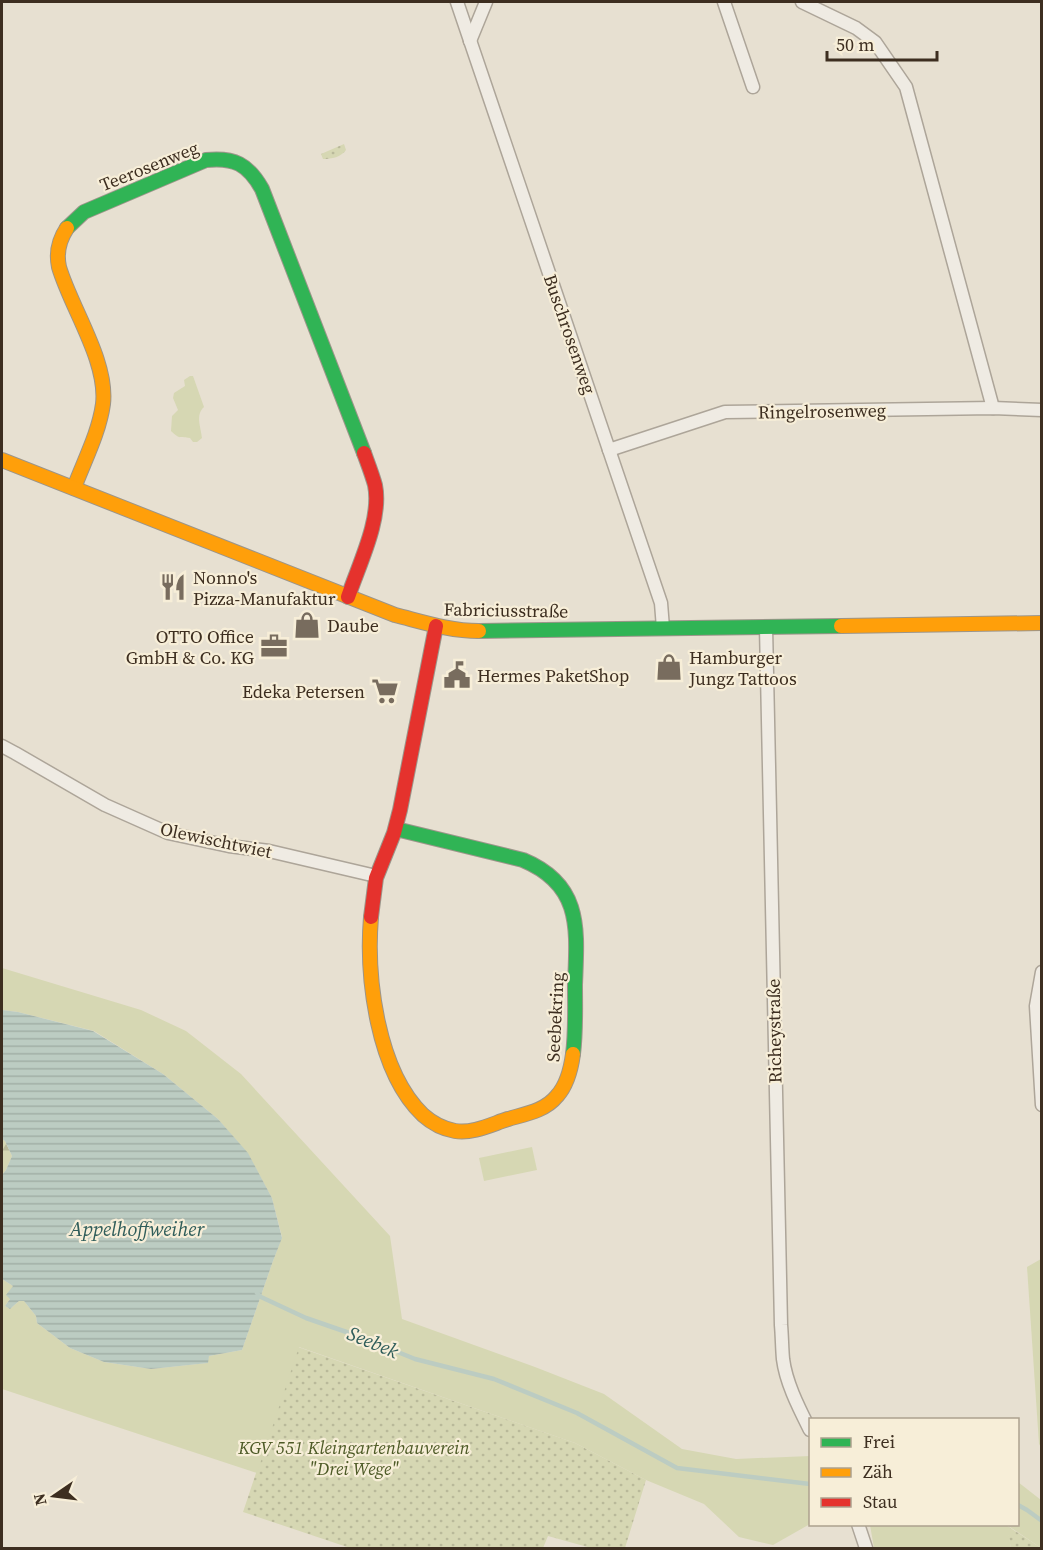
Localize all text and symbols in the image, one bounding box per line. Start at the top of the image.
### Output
scale bar [827,24,936,62]
text: 50 m [836,32,874,57]
street label: Teerosenweg [96,135,202,197]
street label: Buschrosenweg [538,271,602,397]
street label: Ringelrosenweg [758,397,886,425]
place label: Nonno's Pizza-Manufaktur [193,565,336,611]
restaurant icon: Nonno's Pizza-Manufaktur [158,572,188,602]
street label: Fabriciusstraße [443,596,569,624]
shop icon: Daube [292,610,322,640]
place label: Daube [327,613,379,638]
place label: OTTO Office GmbH & Co. KG [126,624,254,670]
office icon: OTTO Office GmbH & Co. KG [259,631,289,661]
place label: Hamburger Jungz Tattoos [688,645,797,691]
shop icon: Hamburger Jungz Tattoos [654,652,684,682]
public building icon: Hermes PaketShop [442,660,472,690]
place label: Hermes PaketShop [477,663,629,688]
supermarket icon: Edeka Petersen [370,676,400,706]
place label: Edeka Petersen [242,679,365,704]
street label: Olewischtwiet [158,816,274,864]
street label: Seebekring [540,971,570,1063]
street label: Richeystraße [761,978,787,1084]
water label: Appelhoffweiher [69,1215,205,1243]
water label: Seebek [343,1319,403,1365]
legend [809,1418,1019,1526]
text: Frei [863,1429,895,1454]
park label: KGV 551 Kleingartenbauverein "Drei Wege" [237,1435,470,1481]
text: Zäh [863,1459,893,1484]
north arrow [24,1466,84,1526]
text: Stau [863,1489,898,1514]
text: N [27,1491,52,1508]

